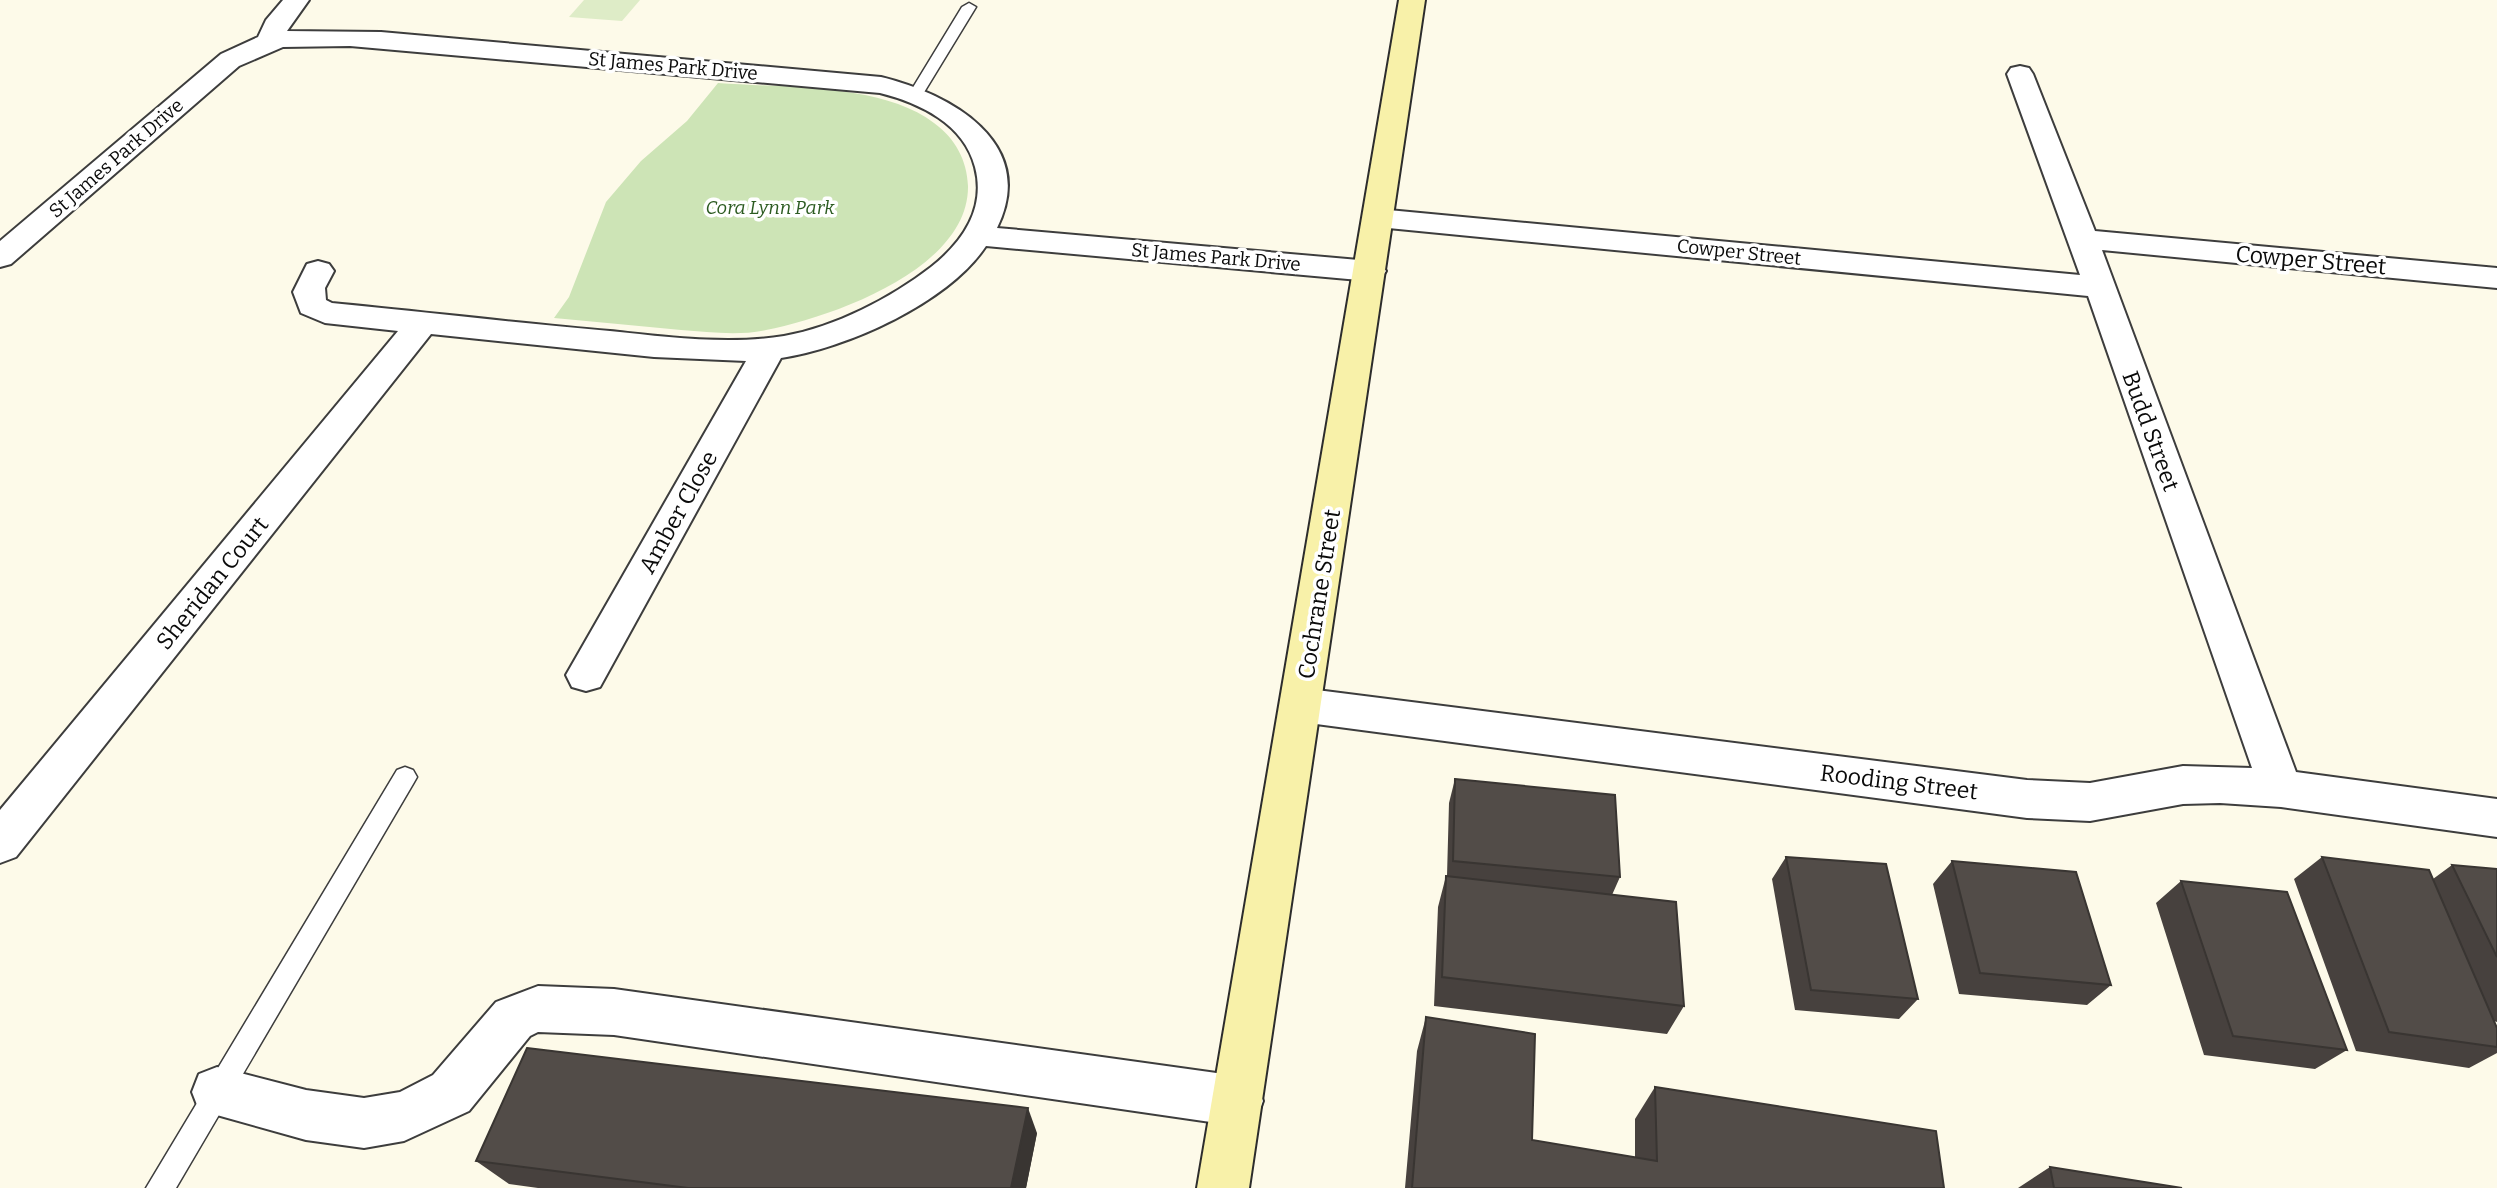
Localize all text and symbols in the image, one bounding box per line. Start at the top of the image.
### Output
street label: St James Park Drive [587,47,759,85]
street label: St James Park Drive [44,93,188,223]
park label: Cora Lynn Park [705,196,835,219]
street label: Cowper Street [1676,234,1802,270]
street label: St James Park Drive [1130,238,1302,276]
street label: Cowper Street [2234,239,2388,281]
street label: Budd Street [2116,367,2186,495]
street label: Amber Close [633,446,723,578]
street label: Cochrane Street [1292,507,1346,681]
street label: Sheridan Court [150,511,274,655]
street label: Rooding Street [1819,758,1979,806]

